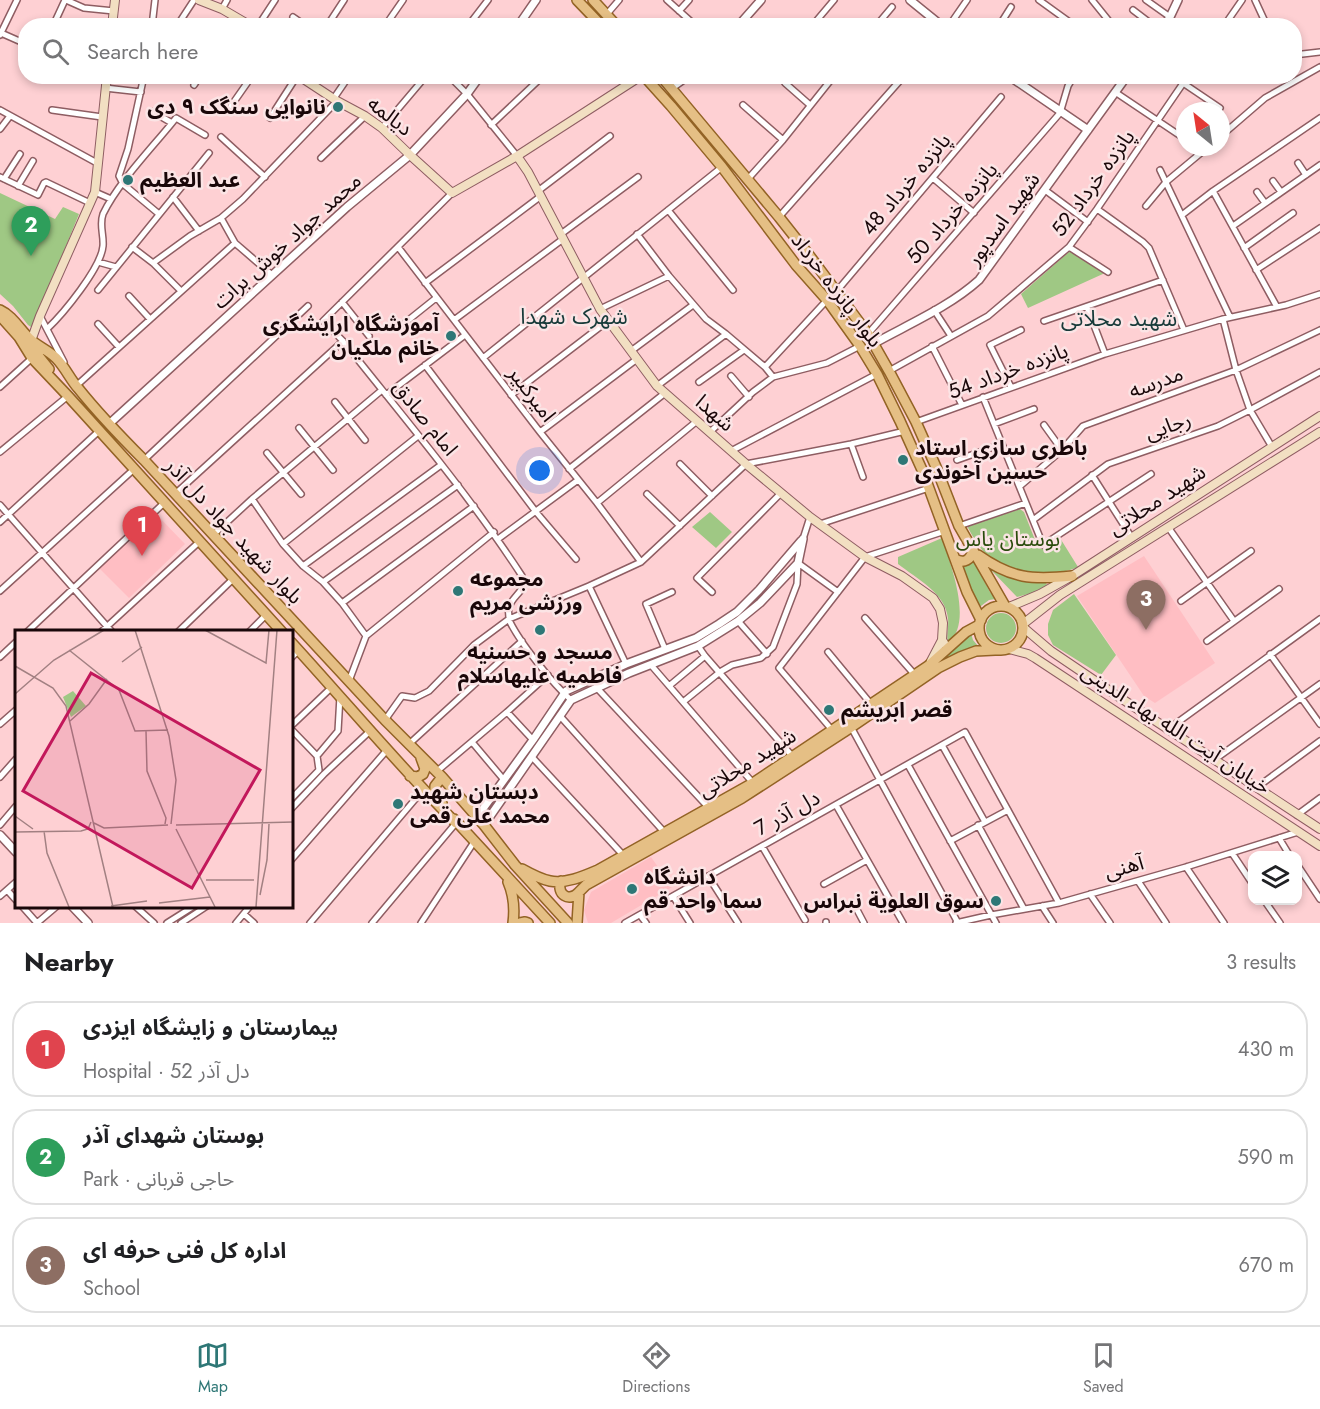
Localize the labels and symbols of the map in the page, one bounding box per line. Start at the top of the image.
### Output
street label: دیالمه [361,89,419,143]
place label: نانوایی سنگک ۹ دی [147,92,326,122]
marker: نانوایی سنگک ۹ دی [331,100,345,114]
north arrow [1176,102,1230,156]
street label: پانزده خرداد 52 [1044,123,1142,243]
street label: پانزده خرداد 48 [854,126,958,242]
street label: پانزده خرداد 50 [899,155,1005,271]
place label: عبد العظيم [140,165,240,195]
street label: محمد جواد خوش برات [206,166,368,316]
street label: شهید اسدپور [958,166,1047,273]
marker: عبد العظيم [121,173,135,187]
pin: 2 [12,206,51,256]
street label: بلوار پانزده خرداد [784,226,890,354]
district label: شهرک شهدا [520,300,628,332]
district label: شهید محلاتی [1061,302,1177,334]
place label: آموزشگاه ارایشگری خانم ملکیان [263,309,440,363]
marker: آموزشگاه ارایشگری خانم ملکیان [444,329,458,343]
street label: پانزده خرداد 54 [944,335,1072,407]
street label: مدرسه [1125,358,1187,406]
street label: امیرکبیر [500,359,563,428]
street label: امام صادق [384,374,465,463]
street label: شهدا [689,387,741,439]
street label: رجایی [1141,404,1195,448]
place label: باطری سازی استاد حسین آخوندی [915,433,1087,487]
street label: بلوار شهید جواد دل آذر [157,450,310,611]
marker: باطری سازی استاد حسین آخوندی [896,453,910,467]
your location [525,456,554,485]
street label: شهید محلاتی [1102,457,1212,543]
pin: 1 [122,506,162,556]
park label: بوستان یاس [956,524,1060,554]
place label: مجموعه ورزشی مریم [470,564,583,618]
pin: 3 [1126,580,1166,630]
marker: مجموعه ورزشی مریم [451,584,465,598]
marker: مسجد و حسنیه فاطمیه علیهاسلام [533,623,547,637]
inset map [15,630,292,908]
place label: مسجد و حسنیه فاطمیه علیهاسلام [458,637,622,692]
street label: خیابان آیت الله بهاء الدینی [1075,656,1277,802]
place label: قصر ابریشم [841,695,952,725]
marker: قصر ابریشم [822,703,836,717]
street label: شهید محلاتی [692,721,802,805]
place label: دبستان شهید محمد علی قمی [410,777,550,831]
street label: دل آذر 7 [749,783,825,843]
marker: دبستان شهید محمد علی قمی [391,797,405,811]
street label: آهنی [1101,847,1148,887]
place label: دانشگاه سما واحد قم [644,862,762,916]
marker: دانشگاه سما واحد قم [625,882,639,896]
place label: سوق العلوية نبراس [804,886,984,916]
marker: سوق العلوية نبراس [989,894,1003,908]

